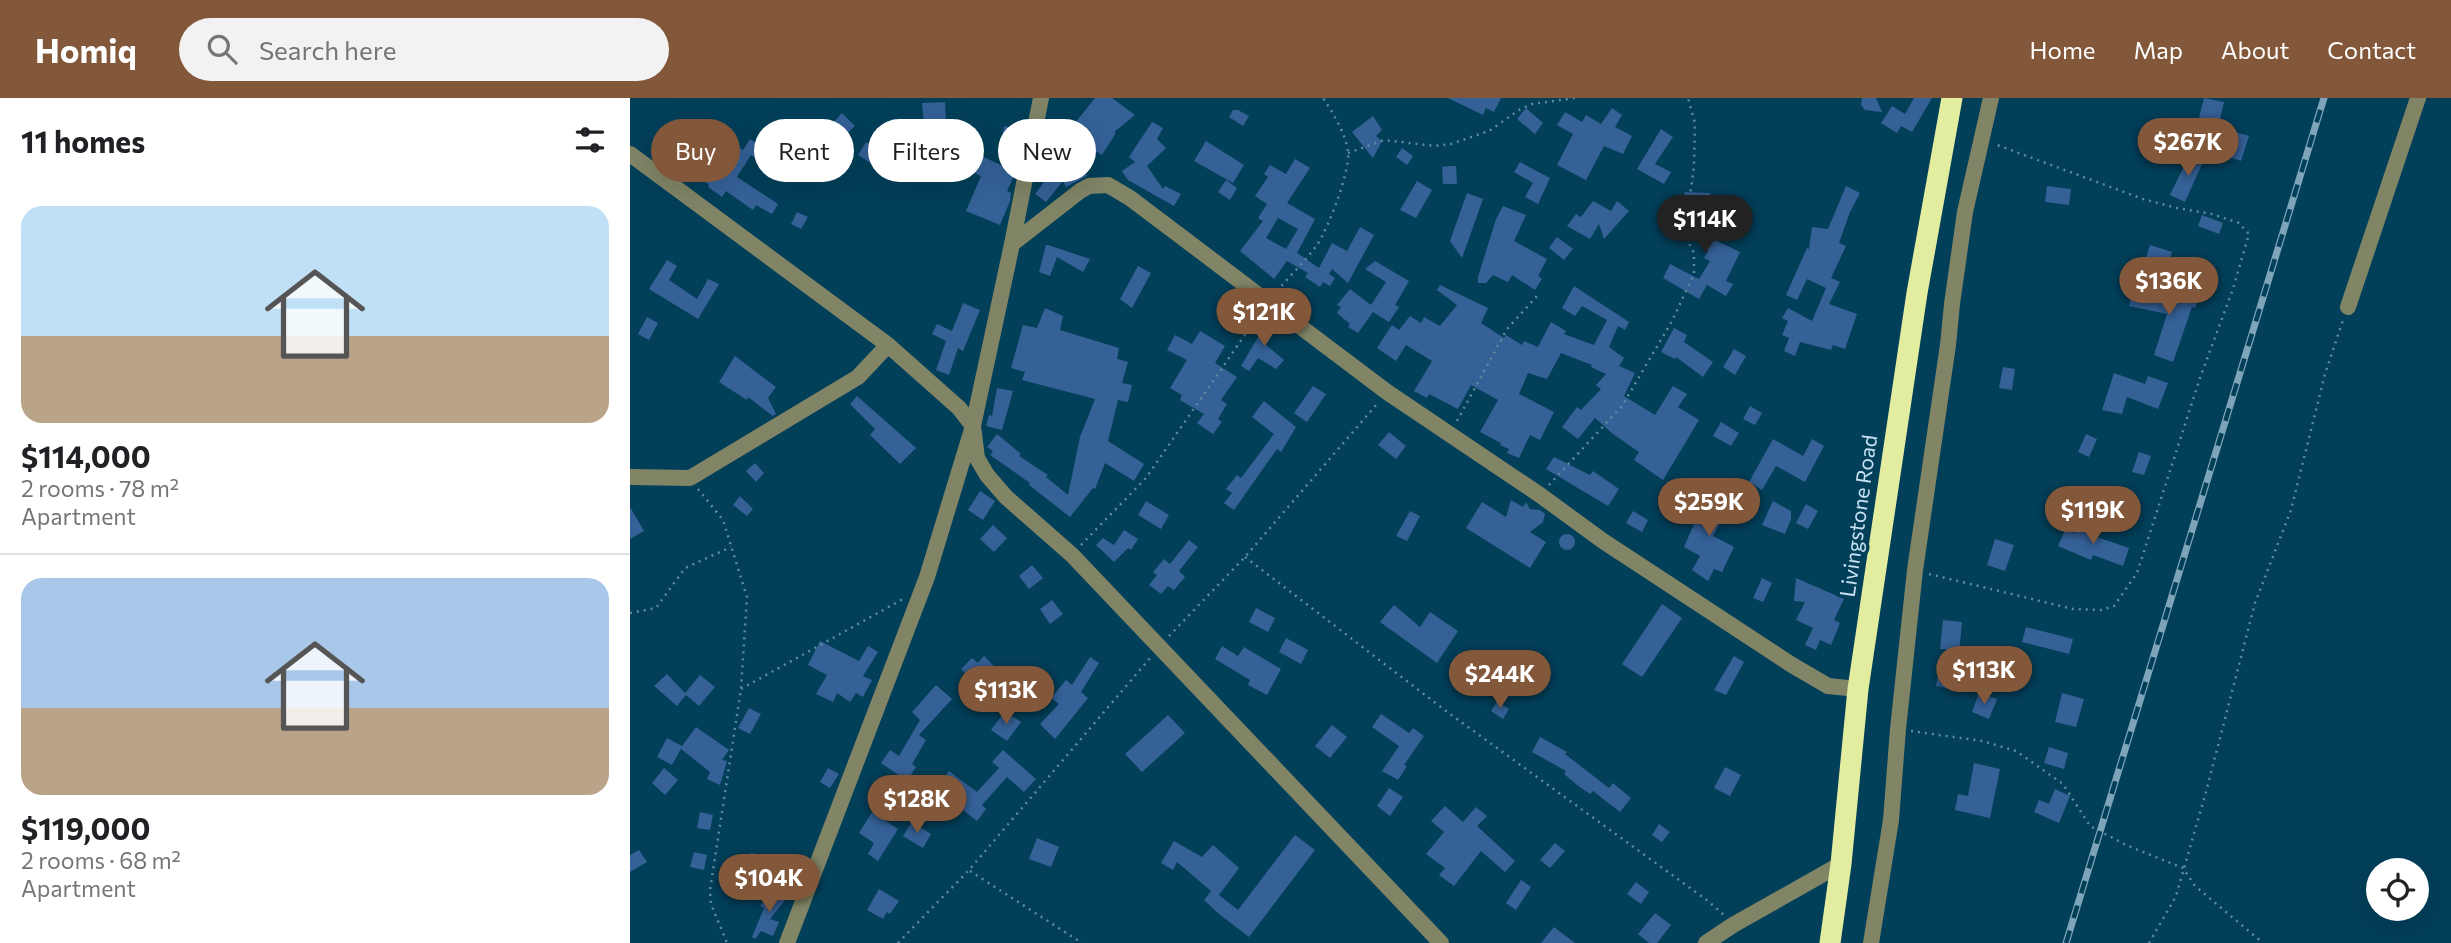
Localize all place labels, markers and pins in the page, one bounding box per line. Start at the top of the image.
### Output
pin: $267K [2139,118,2237,178]
pin: $114K [1656,195,1754,255]
pin: $136K [2120,258,2218,317]
pin: $121K [1215,288,1313,348]
pin: $259K [1660,478,1758,538]
pin: $119K [2044,486,2142,546]
pin: $113K [1935,646,2033,706]
pin: $244K [1451,650,1549,710]
pin: $113K [957,666,1055,726]
pin: $128K [868,776,966,835]
pin: $104K [720,854,818,914]

